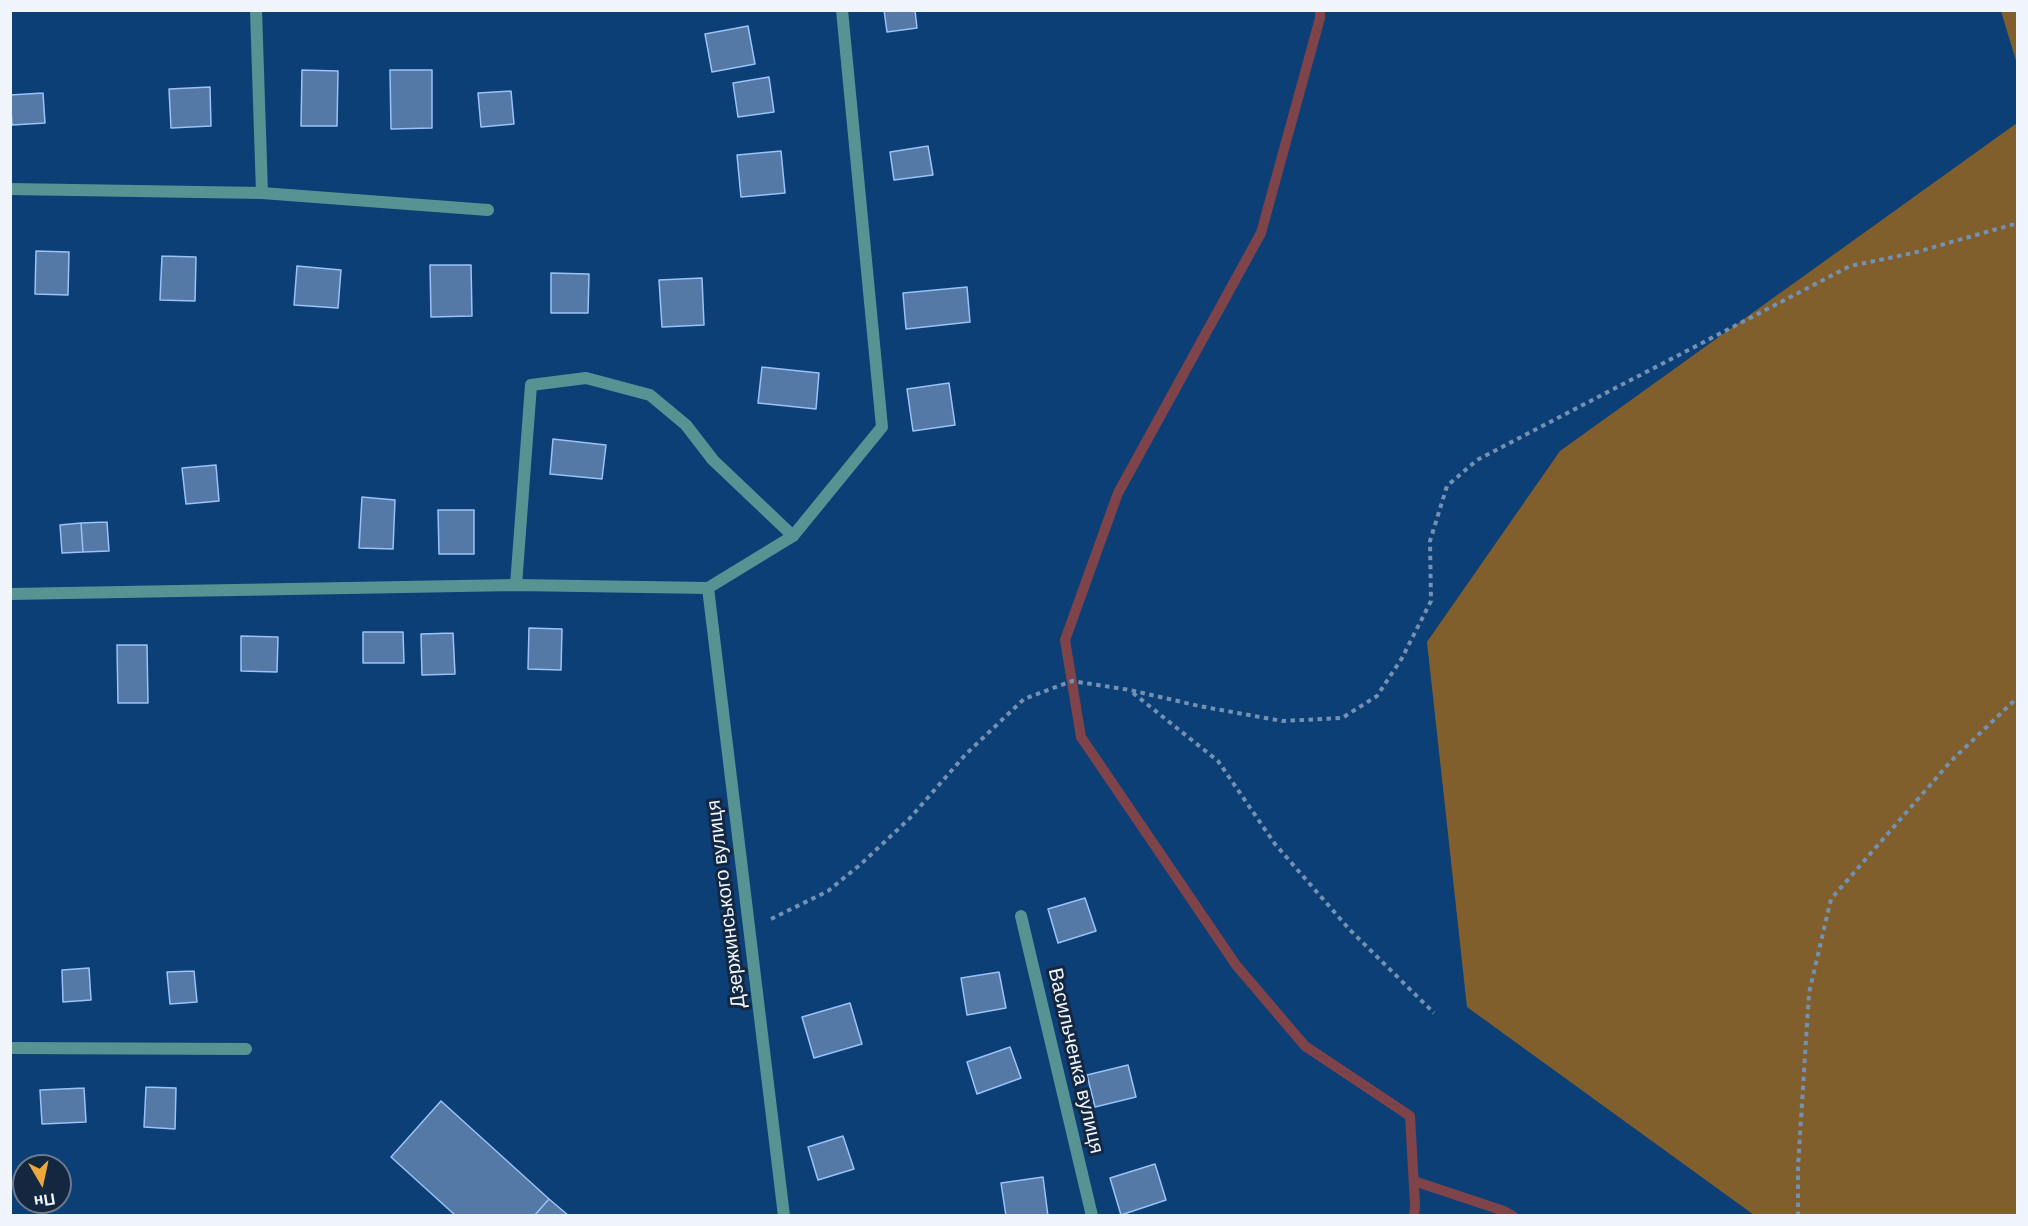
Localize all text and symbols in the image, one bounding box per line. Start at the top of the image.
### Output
street label: Дзержинського вулиця [702,798,752,1010]
street label: Васильченка вулиця [1042,966,1108,1156]
north arrow [12,1154,72,1214]
text: Пн [32,1188,57,1212]

